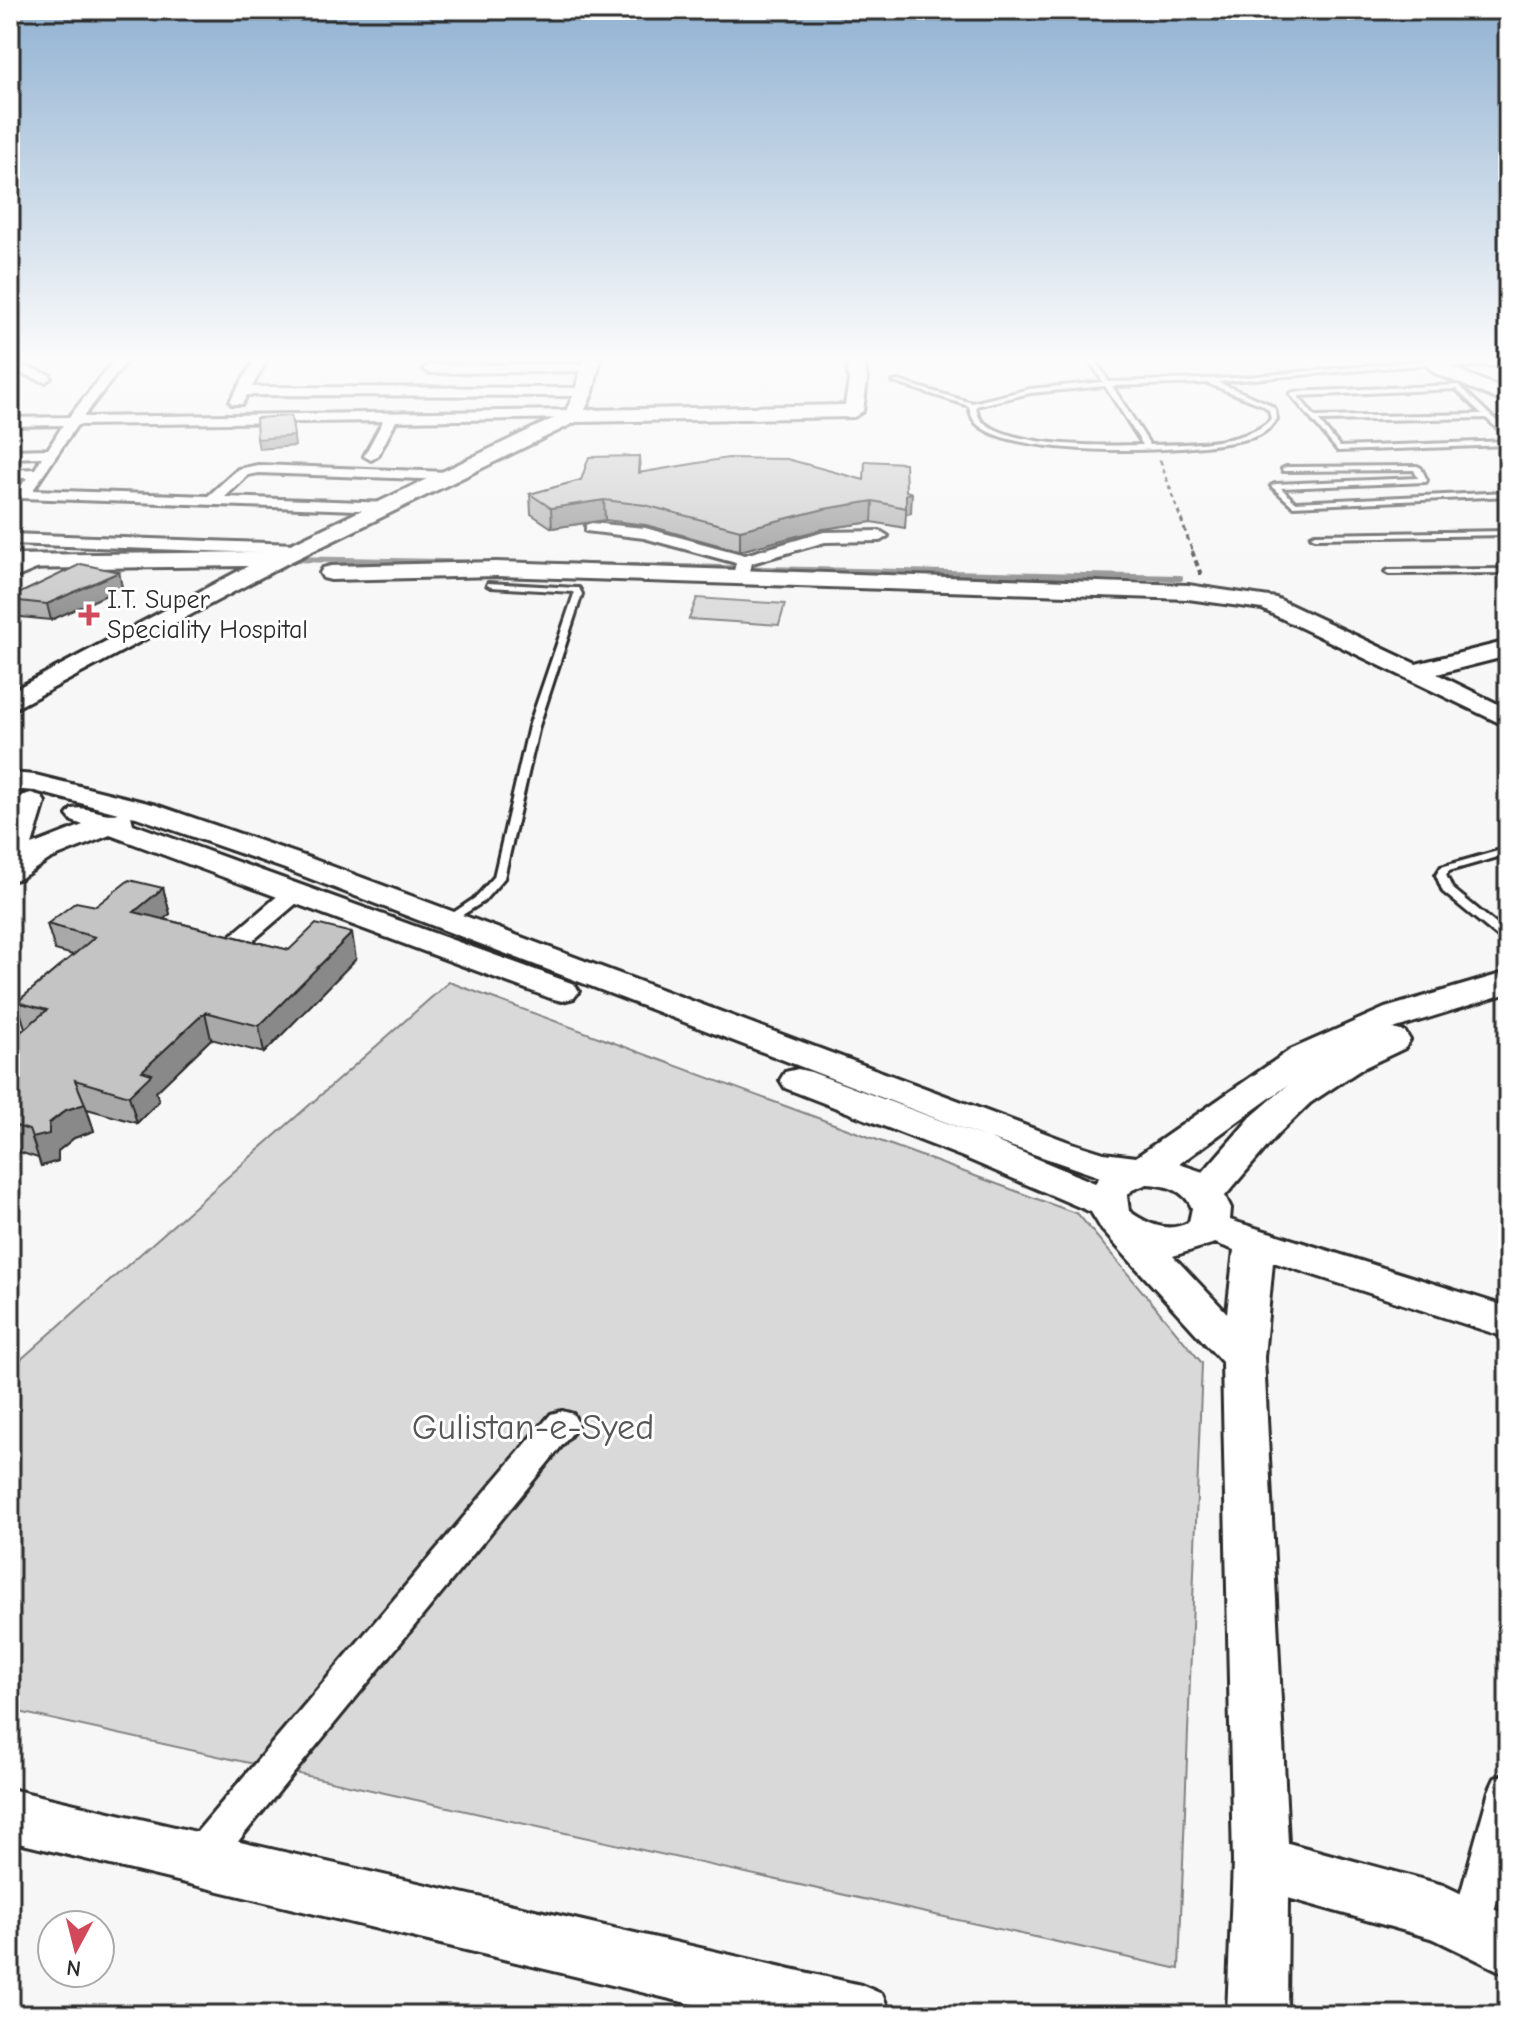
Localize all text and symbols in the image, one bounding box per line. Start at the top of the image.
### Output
place label: I.T. Super Speciality Hospital [107,585,308,645]
marker: I.T. Super Speciality Hospital [78,604,100,626]
park label: Gulistan-e-Syed [412,1407,654,1448]
north arrow [36,1909,116,1989]
text: N [65,1954,82,1982]

